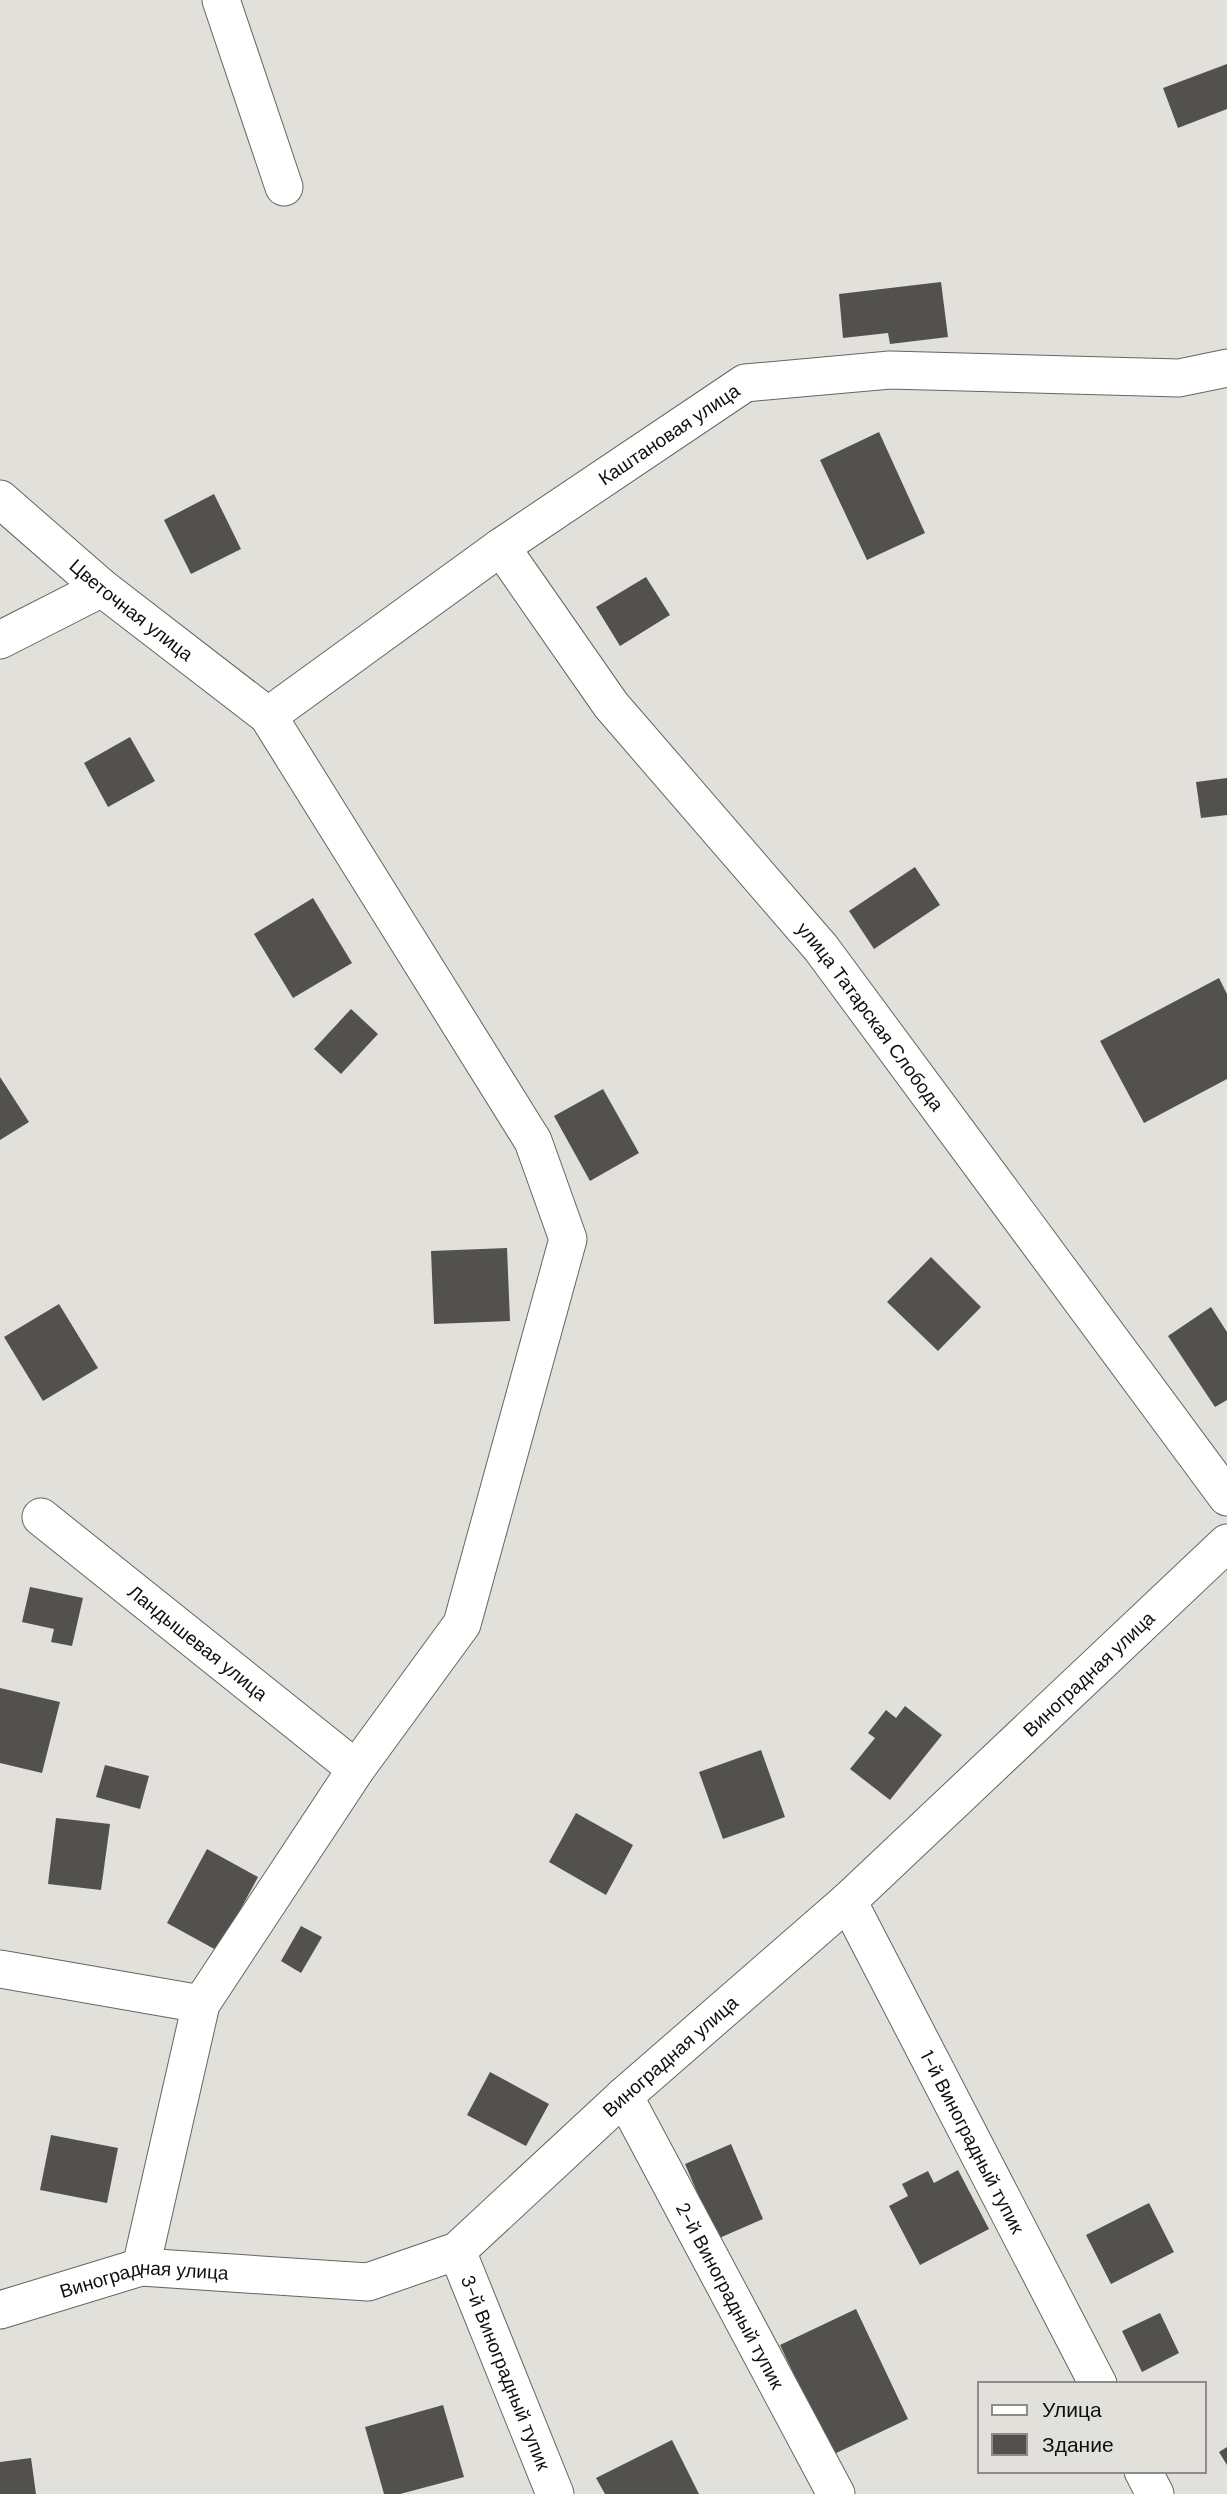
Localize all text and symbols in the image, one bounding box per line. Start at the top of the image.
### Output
street label: Каштановая улица [593,378,745,491]
street label: Цветочная улица [64,553,199,667]
street label: улица Татарская Слобода [791,916,950,1116]
street label: Ландышевая улица [123,1579,273,1706]
street label: Виноградная улица [1017,1605,1160,1742]
street label: Виноградная улица [597,1990,744,2122]
street label: 1-й Виноградный тупик [915,2046,1031,2238]
street label: 2-й Виноградный тупик [670,2198,790,2394]
street label: Виноградная улица [56,2254,230,2304]
street label: 3-й Виноградный тупик [455,2271,557,2474]
legend [978,2382,1206,2473]
text: Улица [1042,2396,1102,2424]
text: Здание [1042,2431,1114,2459]

